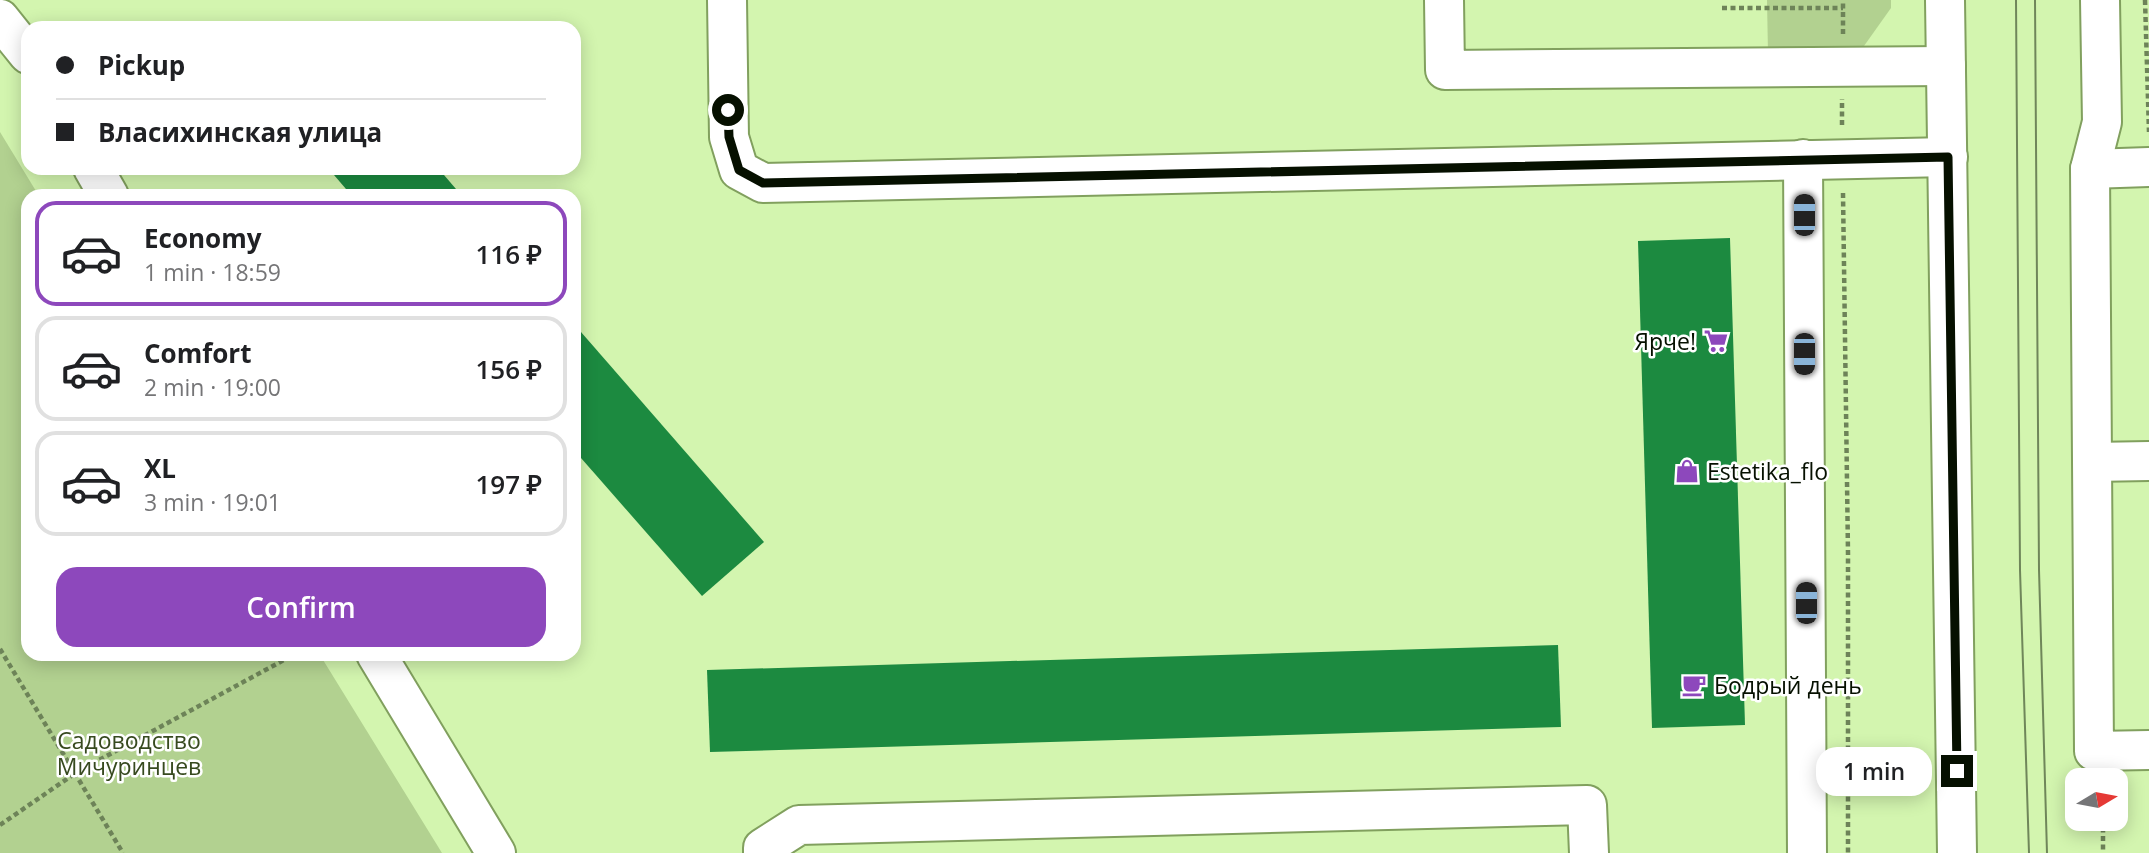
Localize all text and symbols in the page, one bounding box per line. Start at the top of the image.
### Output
text: Pickup [98,47,185,83]
route start [712,94,744,126]
text: Власихинская улица [98,114,382,150]
car [1794,194,1815,236]
text: Economy [144,220,262,256]
icon: car [60,222,123,285]
text: 116 ₽ [476,236,542,272]
text: 1 min · 18:59 [144,256,281,288]
place label: Ярче! [1634,325,1696,357]
supermarket icon: Ярче! [1702,327,1730,355]
car [1794,333,1815,375]
text: Comfort [144,335,251,371]
icon: car [60,337,123,400]
text: 156 ₽ [476,351,542,387]
text: 2 min · 19:00 [144,371,281,403]
text: XL [144,450,176,486]
icon: car [60,452,123,515]
place label: Estetika_flo [1707,455,1828,487]
shop icon: Estetika_flo [1673,457,1701,485]
text: 197 ₽ [476,466,542,502]
text: 3 min · 19:01 [144,486,281,518]
button: Confirm [56,567,546,647]
car [1796,582,1817,624]
place label: Бодрый день [1714,669,1862,701]
cafe icon: Бодрый день [1680,671,1708,699]
park label: Садоводство Мичуринцев [57,724,201,782]
callout: 1 min [1817,746,1932,796]
text: 1 min [1843,755,1905,787]
route end [1941,755,1973,787]
north arrow [2065,768,2128,831]
map controls [2065,768,2128,831]

